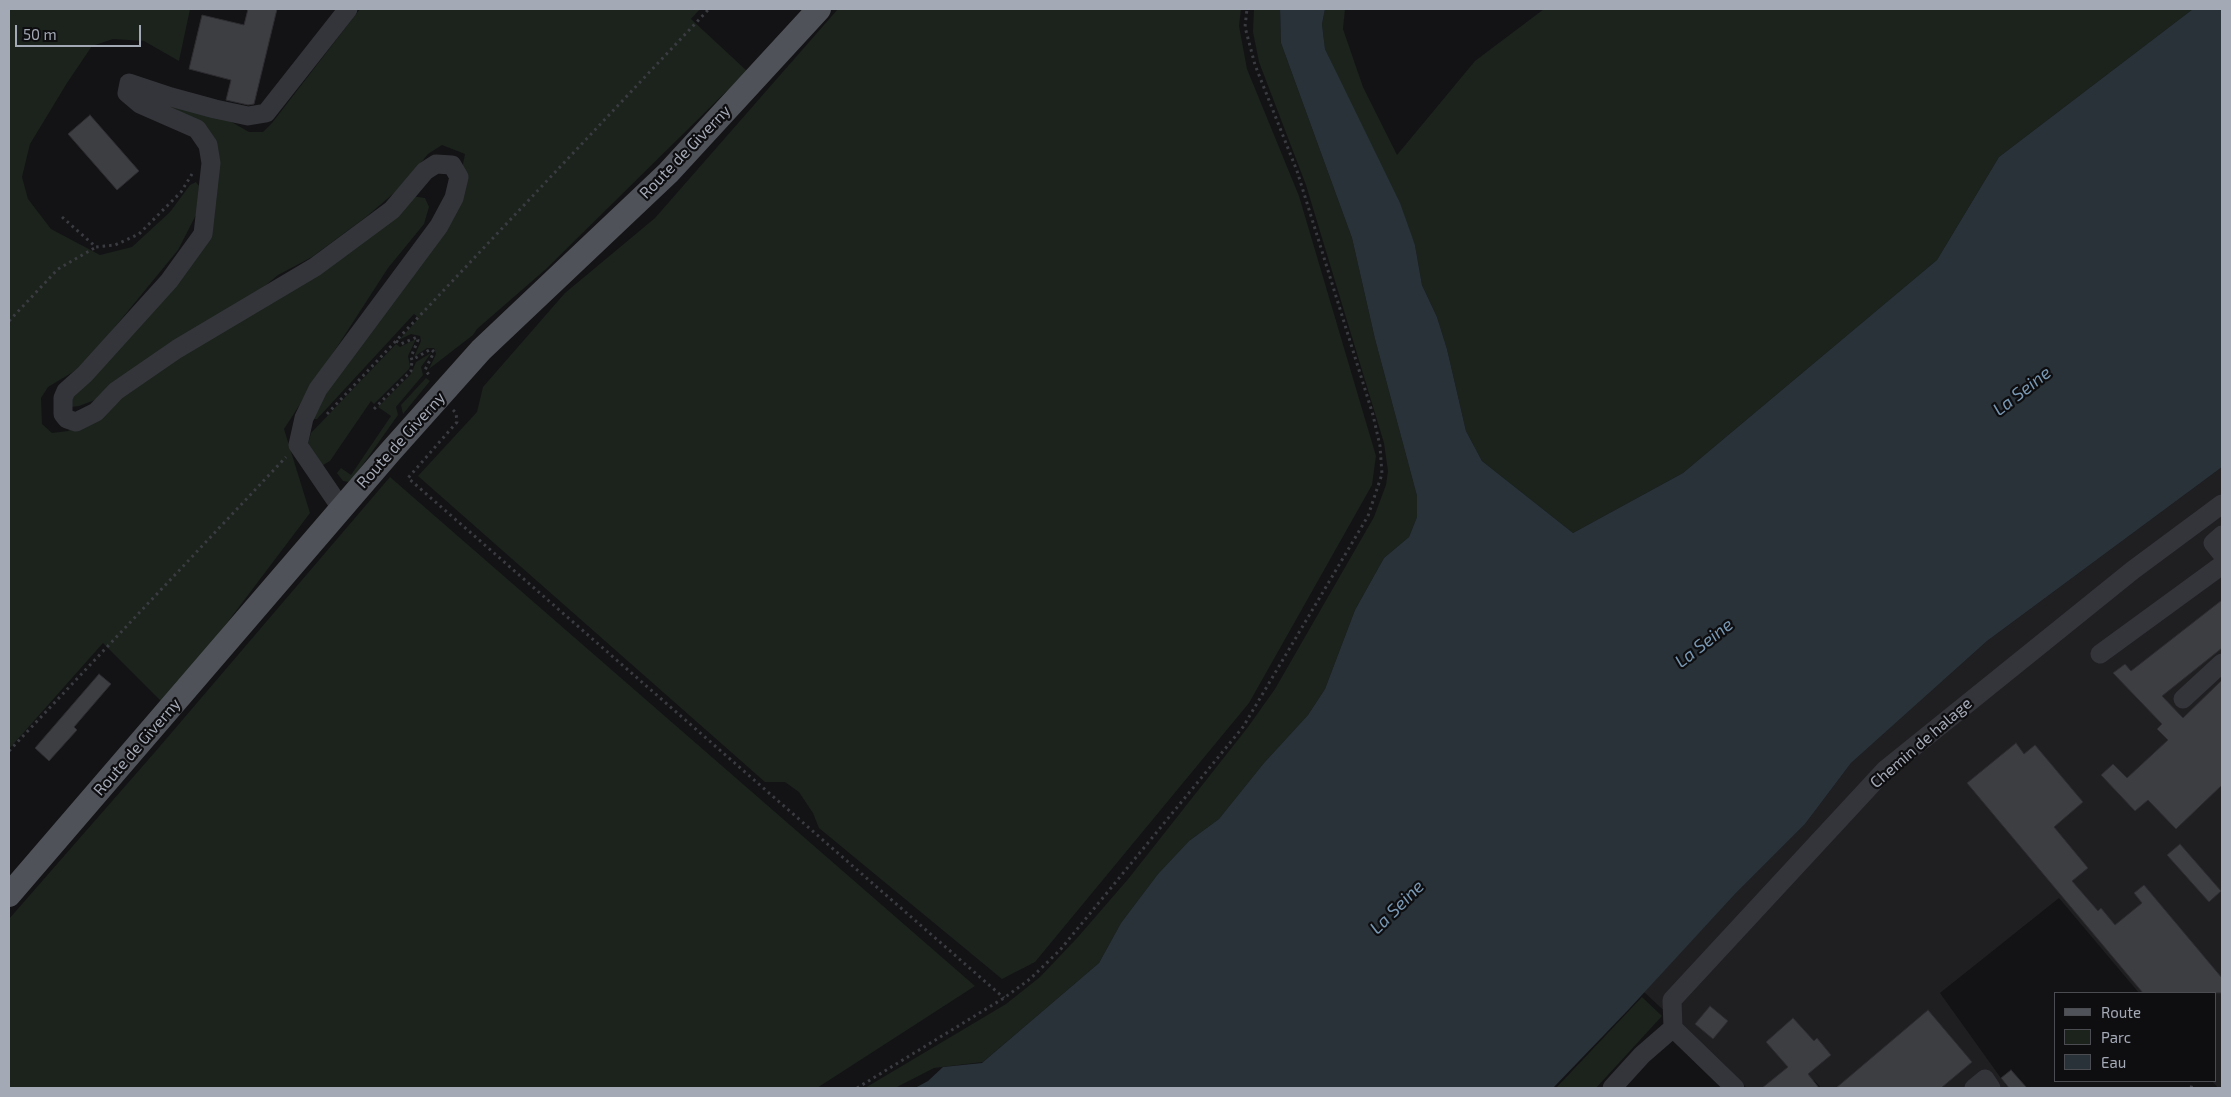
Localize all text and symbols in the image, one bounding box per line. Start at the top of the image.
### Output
scale bar [18,15,144,47]
text: 50 m [23,25,57,43]
street label: Route de Giverny [635,101,735,203]
water label: La Seine [1989,362,2055,420]
street label: Route de Giverny [353,388,449,492]
water label: La Seine [1671,614,1737,672]
street label: Route de Giverny [89,694,185,800]
street label: Chemin de halage [1866,694,1976,792]
water label: La Seine [1365,875,1429,939]
legend [2054,992,2216,1082]
text: Route [2101,1003,2141,1021]
text: Parc [2101,1028,2131,1046]
text: Eau [2101,1053,2126,1071]

